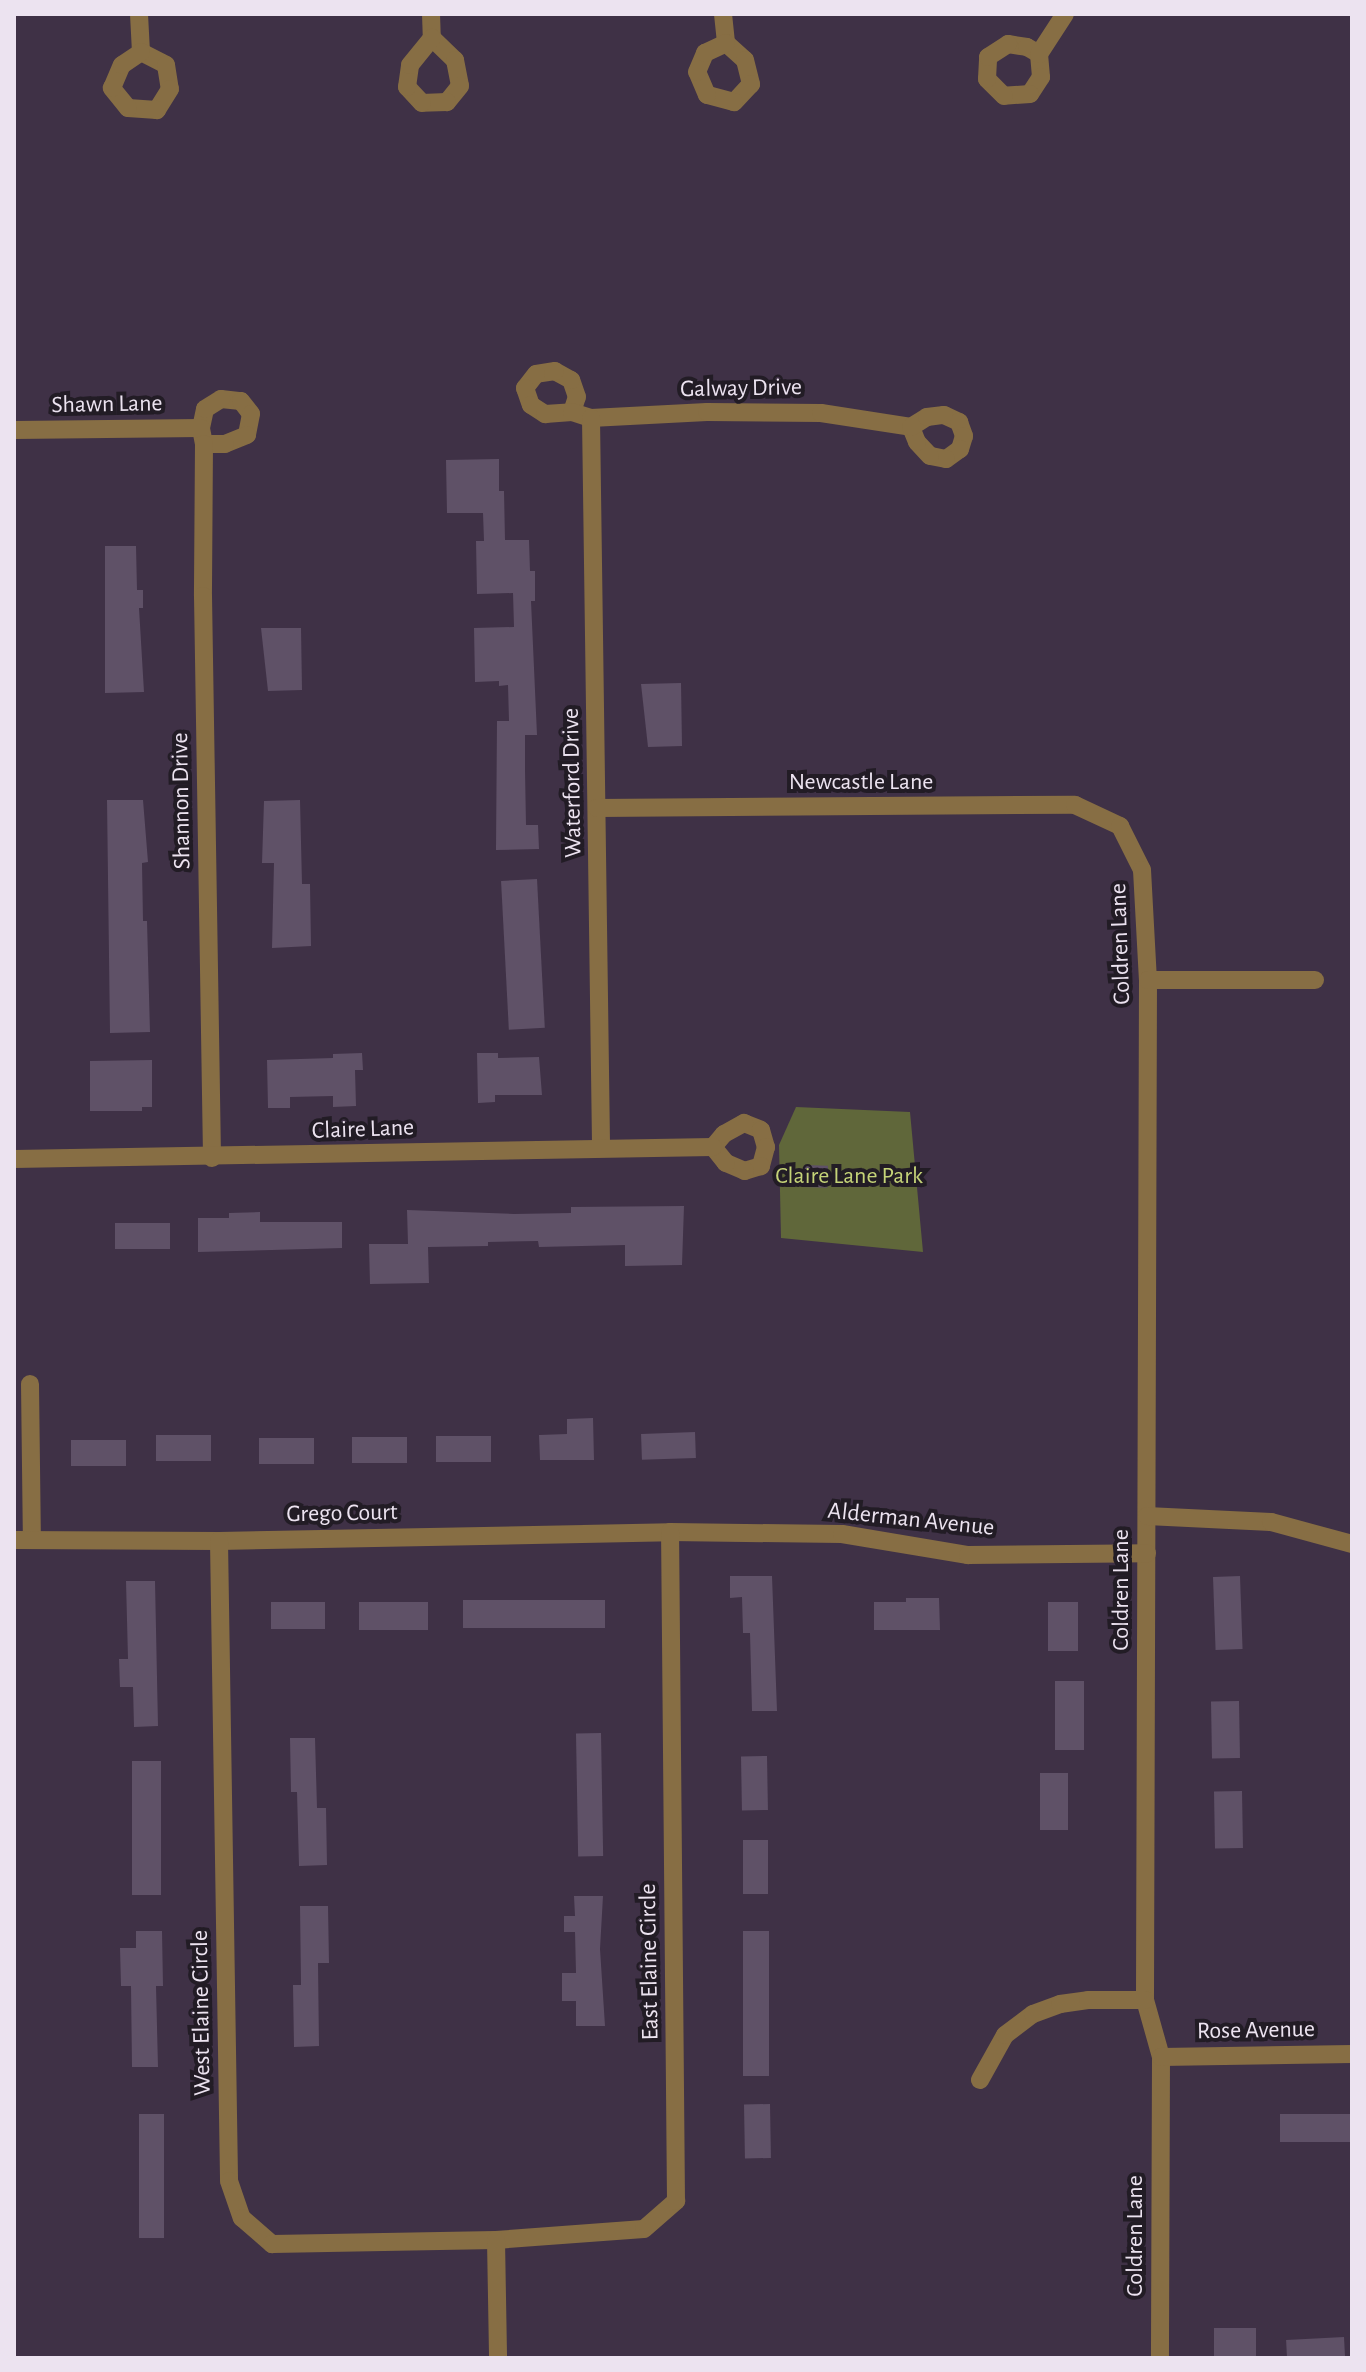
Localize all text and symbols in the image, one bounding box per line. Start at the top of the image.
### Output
street label: Galway Drive [680,374,802,404]
street label: Shawn Lane [51,390,163,420]
street label: Waterford Drive [557,708,589,858]
street label: Shannon Drive [166,732,198,870]
street label: Newcastle Lane [789,769,933,797]
street label: Coldren Lane [1104,883,1138,1005]
street label: Claire Lane [311,1114,415,1146]
park label: Claire Lane Park [775,1163,923,1191]
street label: Alderman Avenue [826,1497,996,1543]
street label: Grego Court [286,1499,398,1529]
street label: Coldren Lane [1108,1529,1136,1651]
street label: East Elaine Circle [634,1883,666,2041]
street label: West Elaine Circle [186,1930,218,2096]
street label: Rose Avenue [1197,2016,1315,2046]
street label: Coldren Lane [1122,2175,1150,2297]

